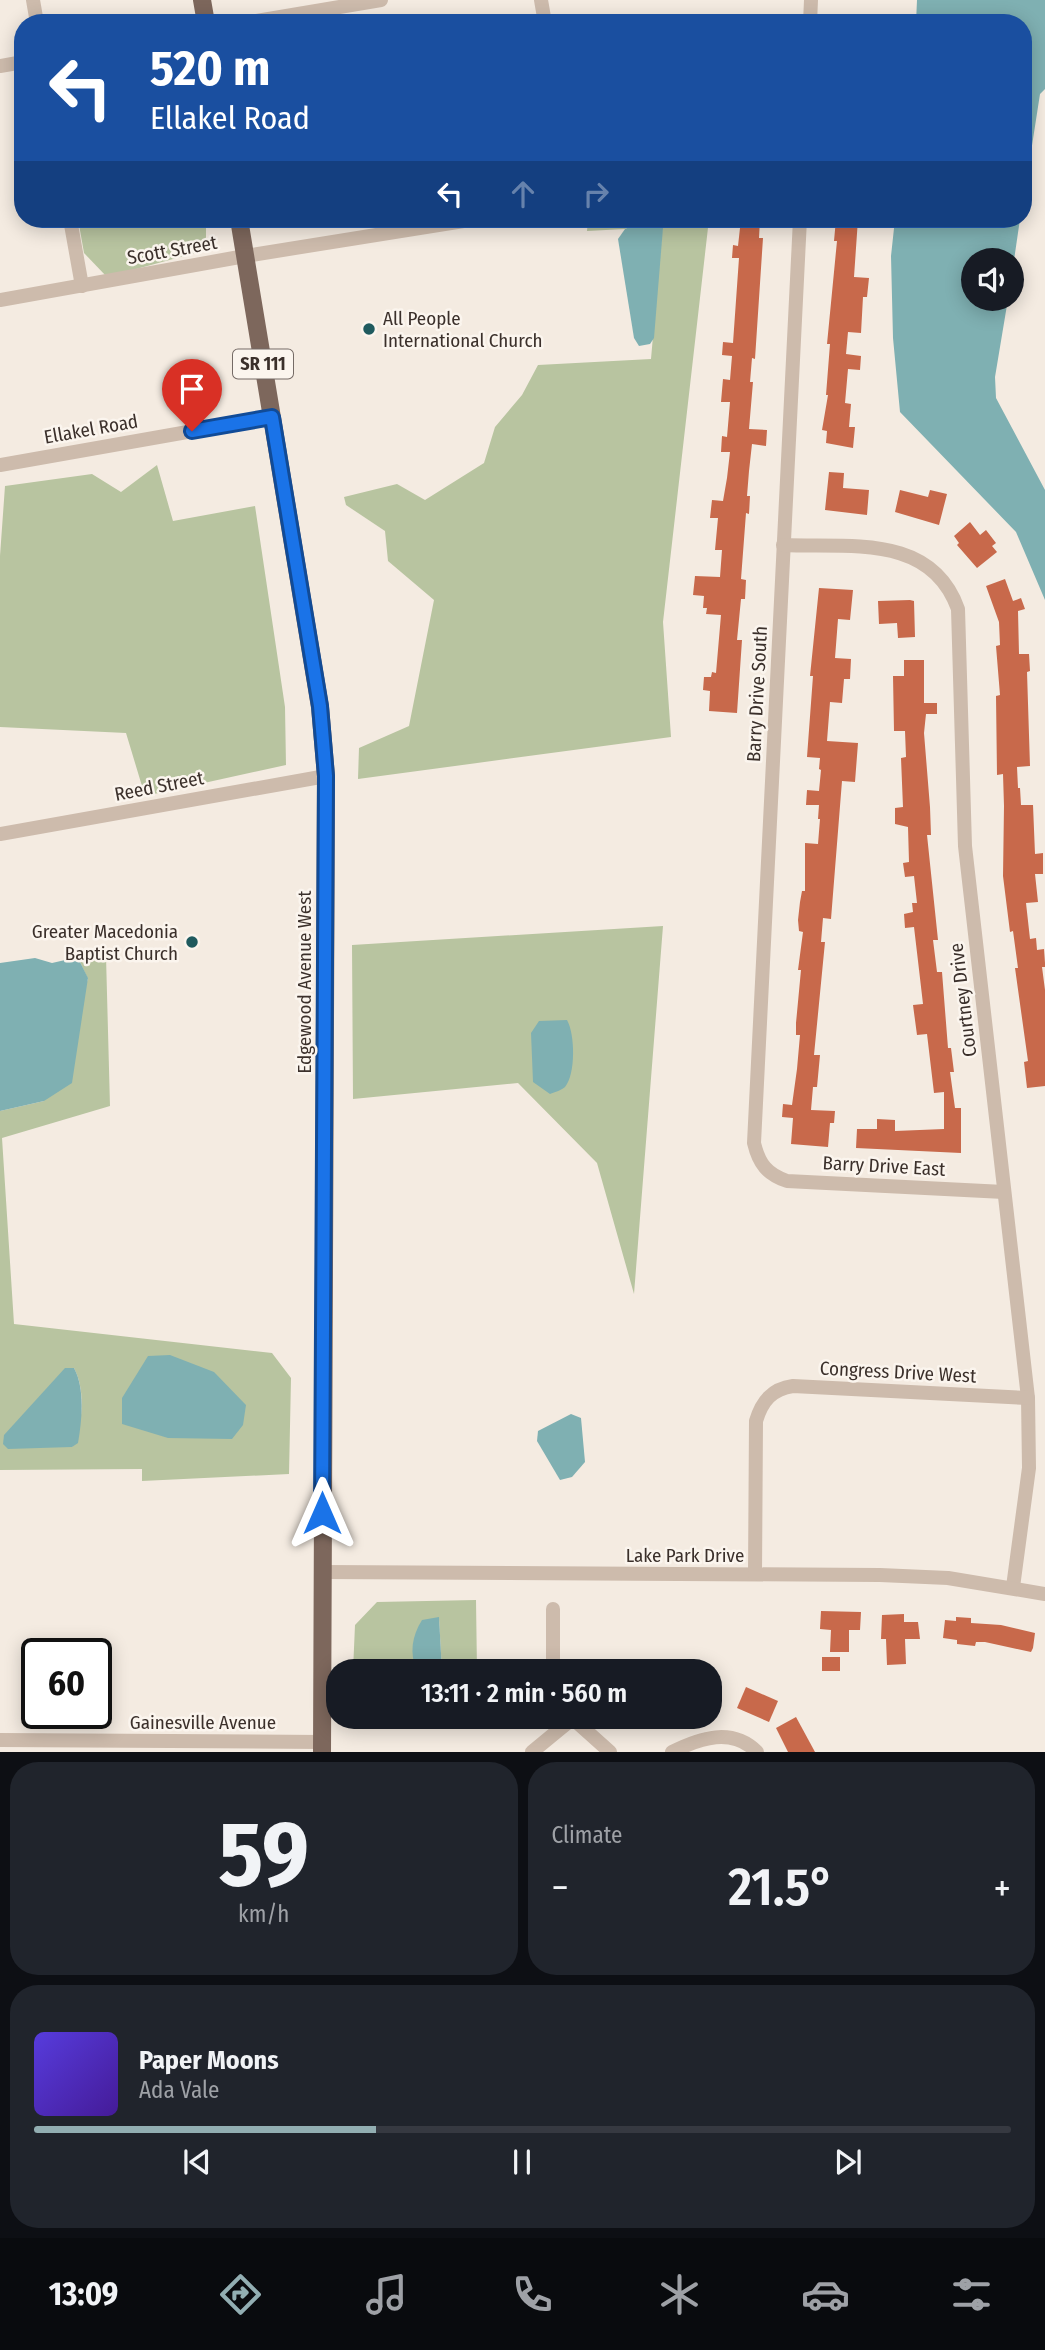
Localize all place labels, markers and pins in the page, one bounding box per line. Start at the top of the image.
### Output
place label: All People International Church [383,307,543,352]
marker: All People International Church [361,321,377,337]
pin [162,359,222,431]
place label: Greater Macedonia Baptist Church [32,920,178,965]
marker: Greater Macedonia Baptist Church [184,934,200,950]

